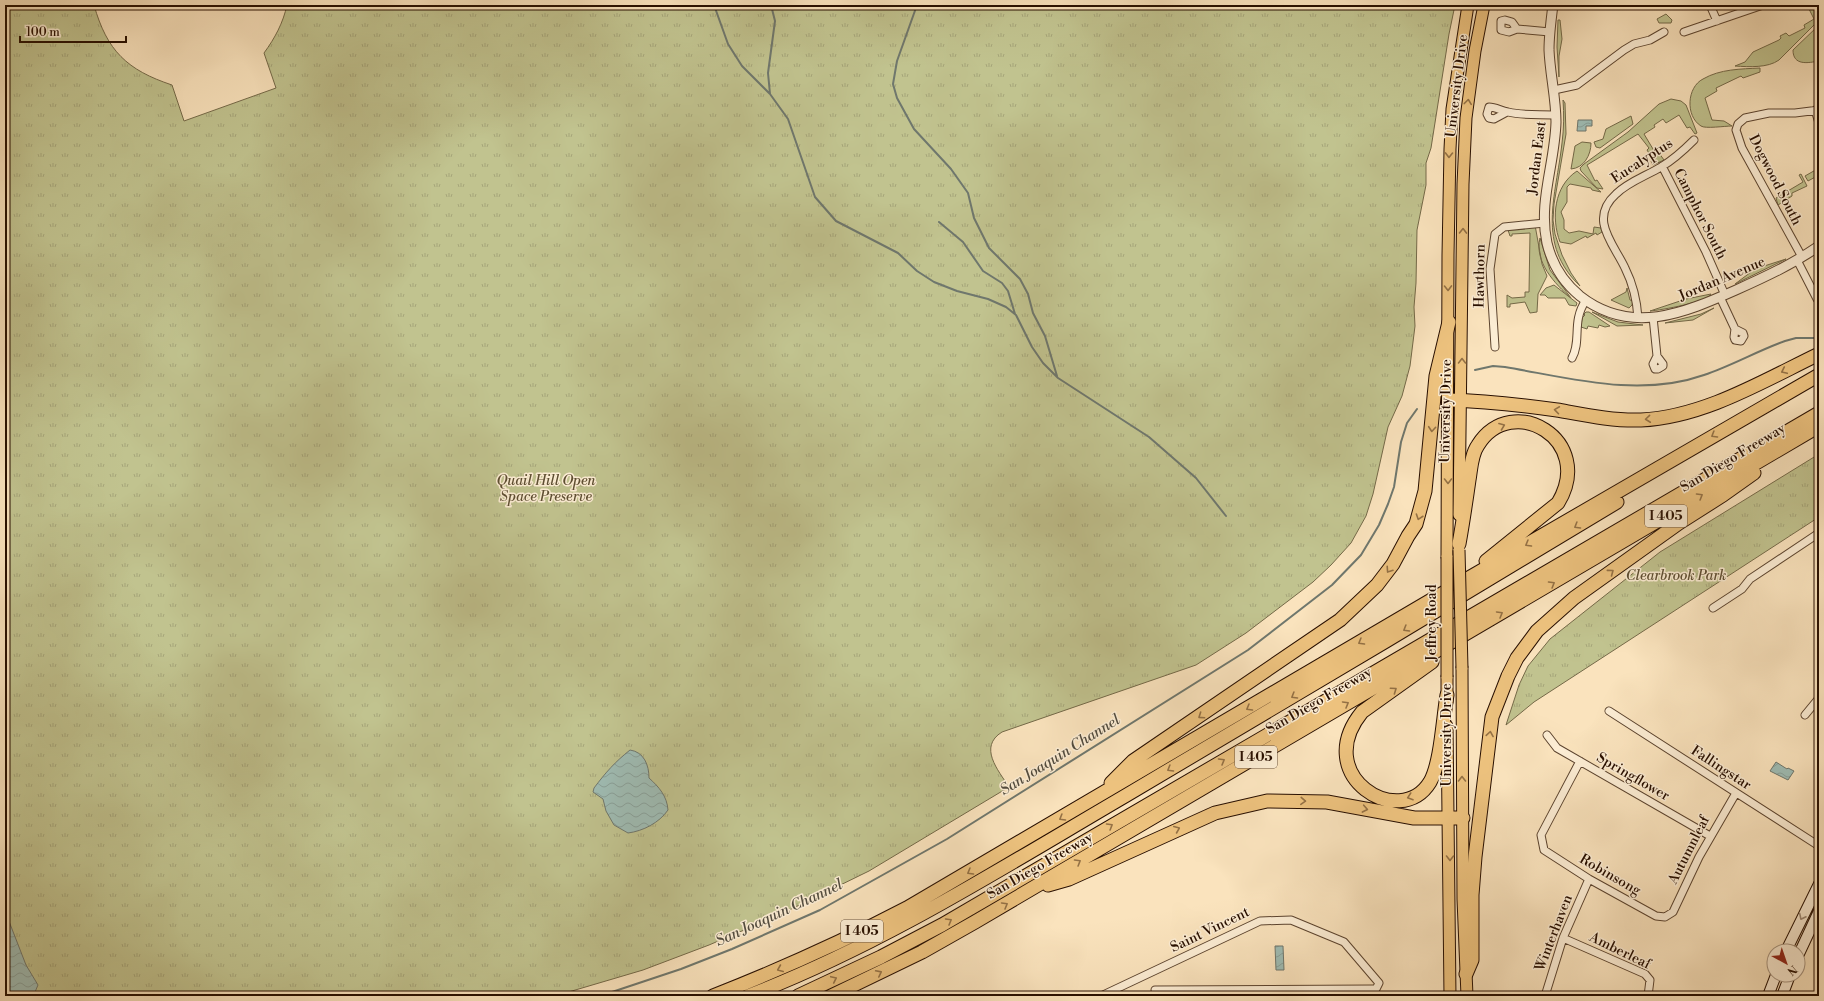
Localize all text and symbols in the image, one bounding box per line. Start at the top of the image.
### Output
scale bar [20,18,126,44]
text: 100 m [26,25,60,40]
street label: University Drive [1442,33,1472,139]
one-way arrow [1463,99,1472,105]
street label: Jordan East [1523,120,1550,197]
street label: Dogwood South [1744,132,1806,229]
street label: Eucalyptus [1608,134,1676,188]
one-way arrow [1445,152,1454,158]
street label: Camphor South [1669,166,1731,263]
one-way arrow [1459,228,1467,234]
street label: Hawthorn [1470,243,1490,308]
street label: Jordan Avenue [1675,253,1768,306]
one-way arrow [1444,285,1452,291]
one-way arrow [1458,358,1466,364]
street label: University Drive [1436,359,1456,463]
one-way arrow [1780,366,1788,374]
one-way arrow [1554,406,1560,415]
one-way arrow [1645,414,1652,423]
street label: San Diego Freeway [1677,419,1789,497]
one-way arrow [1498,422,1505,430]
one-way arrow [1427,426,1436,432]
one-way arrow [1711,431,1718,438]
park label: Quail Hill Open Space Preserve [497,472,596,506]
one-way arrow [1444,478,1452,484]
one-way arrow [1696,494,1703,501]
road number: I 405 [1645,505,1687,527]
one-way arrow [1415,514,1423,521]
one-way arrow [1574,522,1581,529]
one-way arrow [1524,539,1532,546]
one-way arrow [1387,565,1394,572]
park label: Clearbrook Park [1626,567,1726,585]
one-way arrow [1606,570,1613,577]
one-way arrow [1548,581,1555,588]
street label: Jeffrey Road [1423,584,1441,663]
one-way arrow [1496,612,1503,619]
one-way arrow [1403,625,1410,632]
one-way arrow [1358,637,1365,645]
street label: San Diego Freeway [1263,663,1375,739]
street label: University Drive [1438,683,1456,787]
one-way arrow [1390,687,1397,695]
one-way arrow [1291,691,1298,698]
one-way arrow [1342,701,1349,708]
one-way arrow [1246,703,1253,710]
water label: San Joaquin Channel [996,710,1124,800]
one-way arrow [1198,711,1205,718]
one-way arrow [1485,731,1494,737]
street label: Fallingstar [1687,742,1755,794]
road number: I 405 [1235,746,1277,768]
street label: Springflower [1593,749,1673,805]
one-way arrow [1218,758,1225,765]
one-way arrow [1167,764,1174,771]
one-way arrow [1458,776,1466,782]
one-way arrow [1406,792,1413,801]
one-way arrow [1300,796,1306,805]
one-way arrow [1362,804,1368,813]
street label: Autumnleaf [1664,812,1714,888]
one-way arrow [1059,813,1066,820]
one-way arrow [1106,824,1113,831]
one-way arrow [1174,825,1181,833]
street label: San Diego Freeway [984,828,1096,904]
street label: Robinsong [1576,850,1645,900]
one-way arrow [1446,855,1454,861]
one-way arrow [1074,860,1081,867]
one-way arrow [967,867,974,874]
water label: San Joaquin Channel [712,875,846,951]
street label: Winterhaven [1531,892,1577,975]
one-way arrow [1001,902,1008,909]
street label: Saint Vincent [1168,903,1252,957]
one-way arrow [1799,913,1807,920]
one-way arrow [945,918,952,925]
road number: I 405 [841,920,883,942]
street label: Amberleaf [1585,928,1654,974]
north arrow [1766,943,1806,983]
text: N [1784,962,1800,978]
one-way arrow [777,965,784,973]
one-way arrow [875,970,883,978]
one-way arrow [830,976,837,984]

